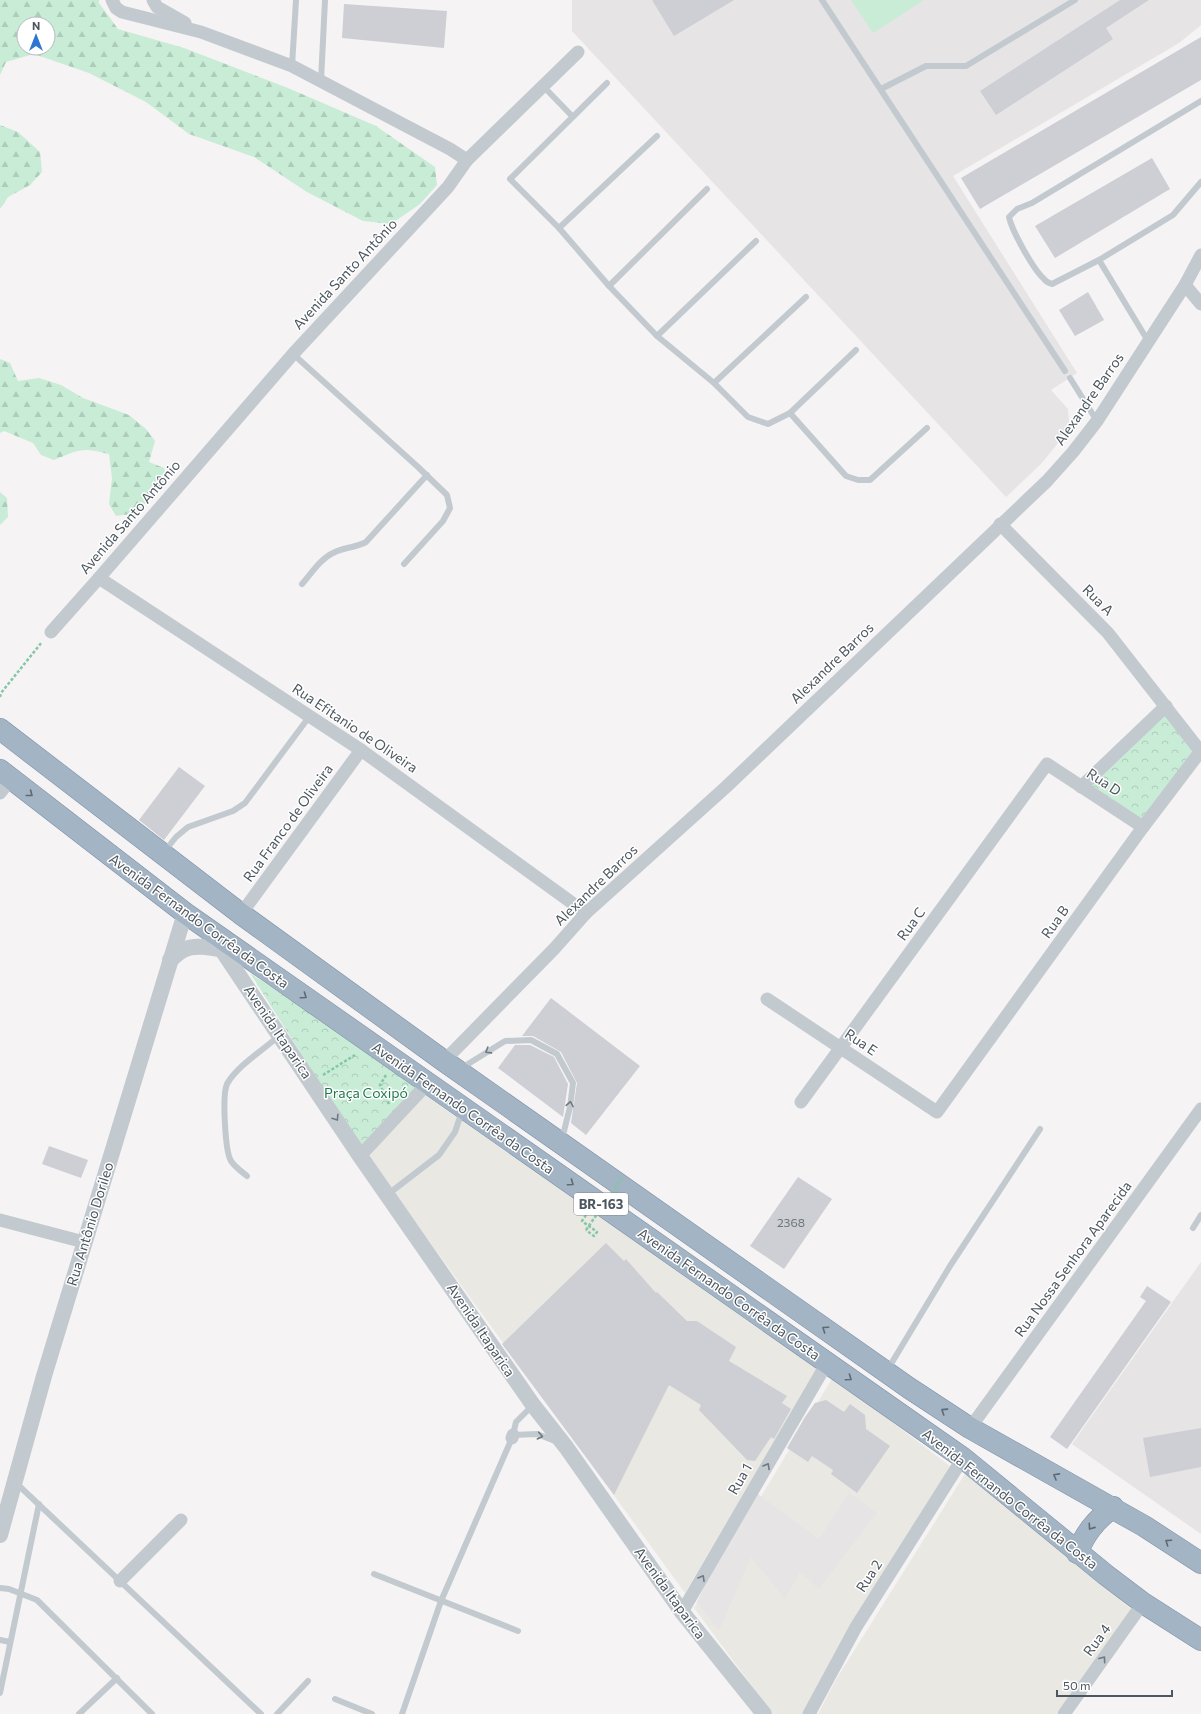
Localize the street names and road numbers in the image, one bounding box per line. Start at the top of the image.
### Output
street label: Avenida Santo Antônio [289,215,400,333]
street label: Alexandre Barros [1050,349,1127,448]
street label: Avenida Santo Antônio [76,456,184,577]
street label: Rua A [1079,581,1118,619]
street label: Alexandre Barros [787,619,877,707]
street label: Rua Efitanio de Oliveira [289,679,421,776]
street label: Rua Franco de Oliveira [239,761,336,885]
street label: Rua D [1084,764,1125,799]
street label: Alexandre Barros [551,841,641,929]
street label: Avenida Fernando Corrêa da Costa [106,850,292,992]
street label: Rua B [1037,902,1072,941]
street label: Rua C [893,904,928,944]
street label: Avenida Itaparica [241,982,316,1082]
street label: Rua E [842,1025,881,1059]
street label: Avenida Fernando Corrêa da Costa [369,1038,557,1177]
street label: Rua Antônio Dorileo [63,1160,116,1288]
street label: Rua Nossa Senhora Aparecida [1010,1178,1135,1340]
road number: BR-163 [574,1193,628,1215]
street label: Avenida Fernando Corrêa da Costa [635,1224,823,1363]
street label: Avenida Itaparica [444,1280,519,1380]
street label: Avenida Fernando Corrêa da Costa [919,1425,1101,1572]
street label: Rua 1 [724,1460,755,1497]
street label: Avenida Itaparica [631,1544,709,1642]
street label: Rua 2 [852,1556,885,1595]
street label: Rua 4 [1079,1620,1114,1659]

